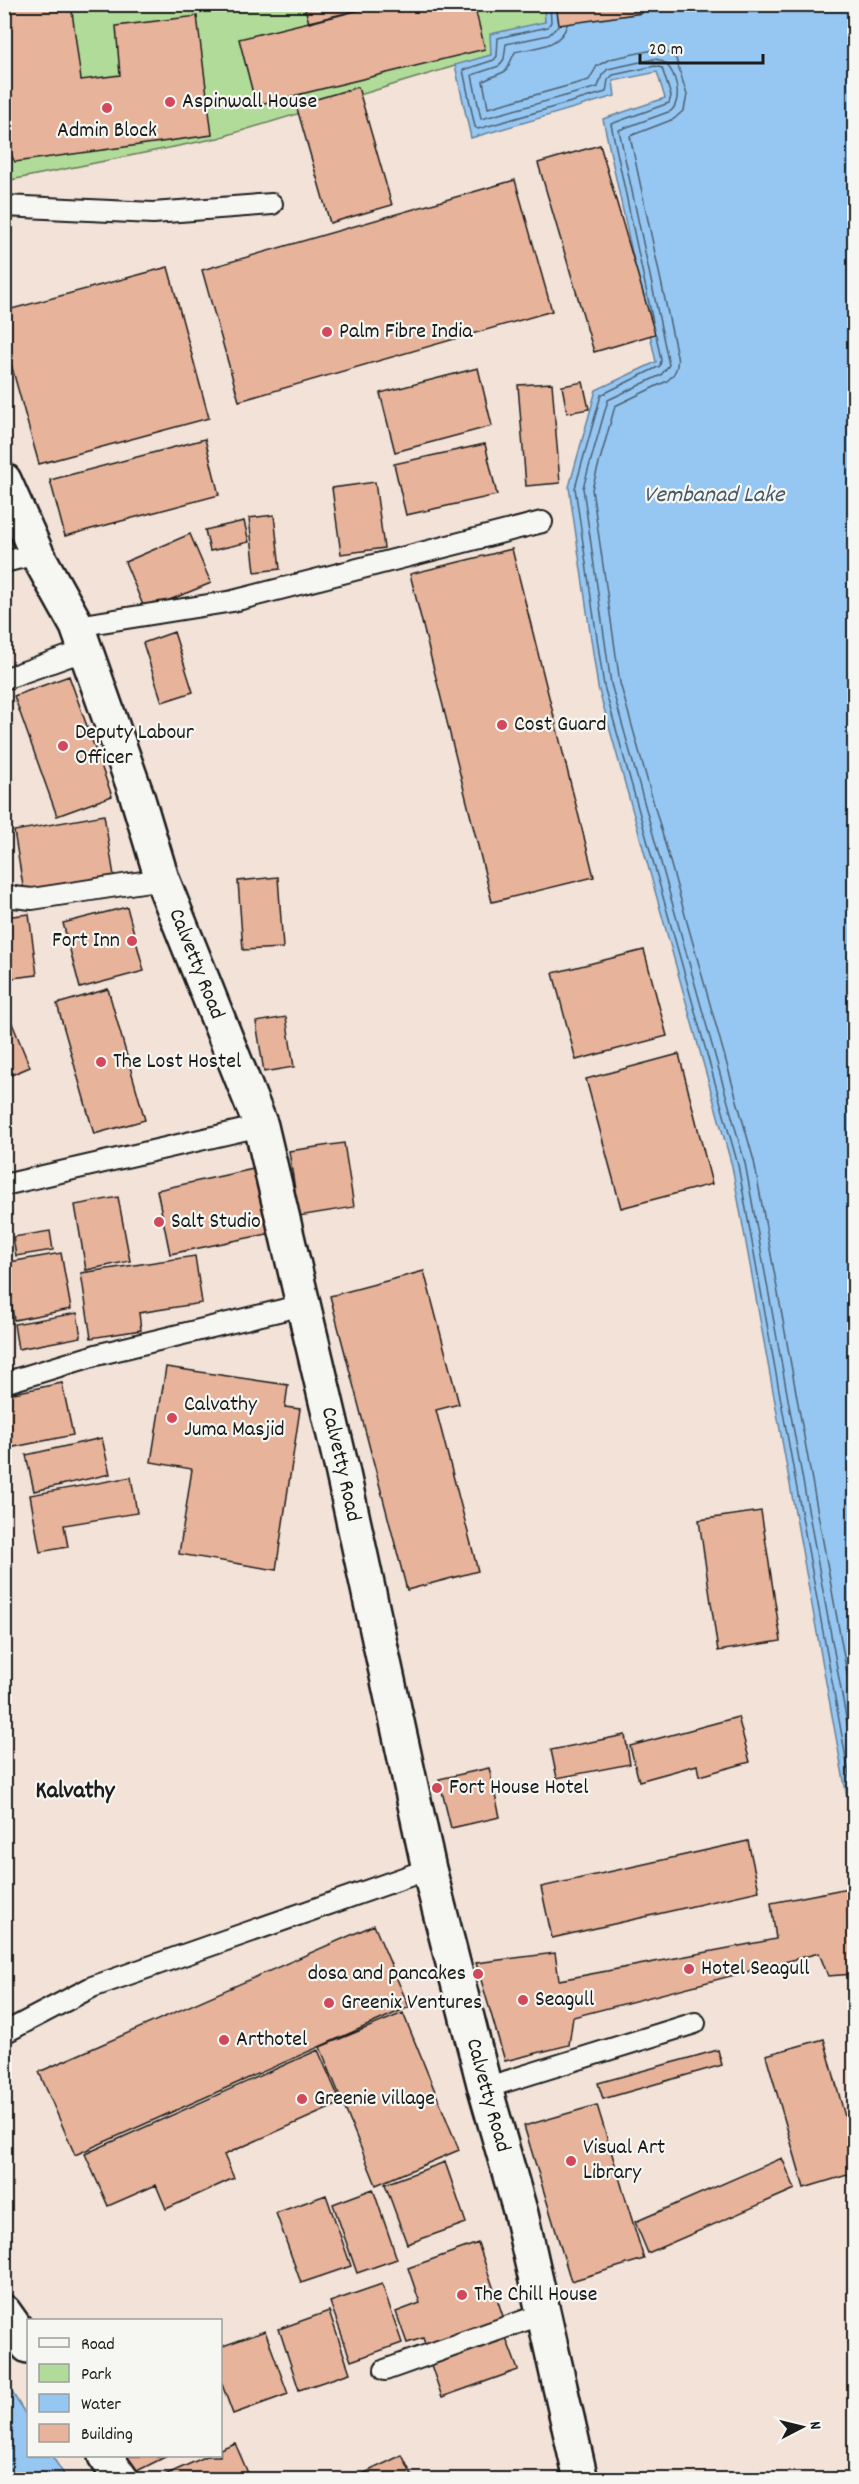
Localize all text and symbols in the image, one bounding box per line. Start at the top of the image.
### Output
scale bar [640,27,763,65]
text: 20 m [649,38,683,63]
place label: Aspinwall House [182,87,317,118]
marker: Aspinwall House [163,95,177,109]
marker: Admin Block [100,101,114,115]
place label: Admin Block [57,116,157,147]
place label: Palm Fibre India [339,317,473,348]
marker: Palm Fibre India [320,325,334,339]
water label: Vembanad Lake [644,479,786,513]
place label: Cost Guard [514,710,606,741]
place label: Deputy Labour Officer [75,718,195,774]
marker: Cost Guard [495,718,509,732]
marker: Deputy Labour Officer [56,739,70,753]
street label: Calvetty Road [160,904,232,1024]
place label: Fort Inn [52,926,120,957]
marker: Fort Inn [125,934,139,948]
place label: The Lost Hostel [113,1047,241,1078]
marker: The Lost Hostel [94,1055,108,1069]
place label: Salt Studio [171,1207,261,1238]
marker: Salt Studio [152,1215,166,1229]
place label: Calvathy Juma Masjid [184,1390,285,1446]
street label: Calvetty Road [312,1404,369,1525]
marker: Calvathy Juma Masjid [165,1411,179,1425]
place label: Fort House Hotel [449,1773,589,1804]
district label: Kalvathy [36,1775,116,1809]
marker: Fort House Hotel [430,1781,444,1795]
place label: Hotel Seagull [701,1954,809,1985]
place label: dosa and pancakes [308,1959,466,1990]
marker: Hotel Seagull [682,1962,696,1976]
marker: dosa and pancakes [471,1967,485,1981]
place label: Seagull [535,1985,594,2016]
place label: Greenix Ventures [341,1988,482,2019]
marker: Seagull [516,1993,530,2007]
marker: Greenix Ventures [322,1996,336,2010]
place label: Arthotel [236,2025,307,2056]
marker: Arthotel [217,2033,231,2047]
street label: Calvetty Road [457,2035,518,2156]
place label: Greenie village [314,2084,435,2115]
marker: Greenie village [295,2092,309,2106]
place label: Visual Art Library [583,2133,665,2189]
marker: Visual Art Library [564,2154,578,2168]
place label: The Chill House [474,2280,598,2311]
marker: The Chill House [455,2288,469,2302]
legend [27,2319,222,2457]
text: Road [81,2333,115,2358]
text: Park [81,2363,112,2388]
text: Water [81,2393,121,2418]
north arrow [772,2397,832,2457]
text: N [803,2420,826,2431]
text: Building [81,2423,133,2448]

